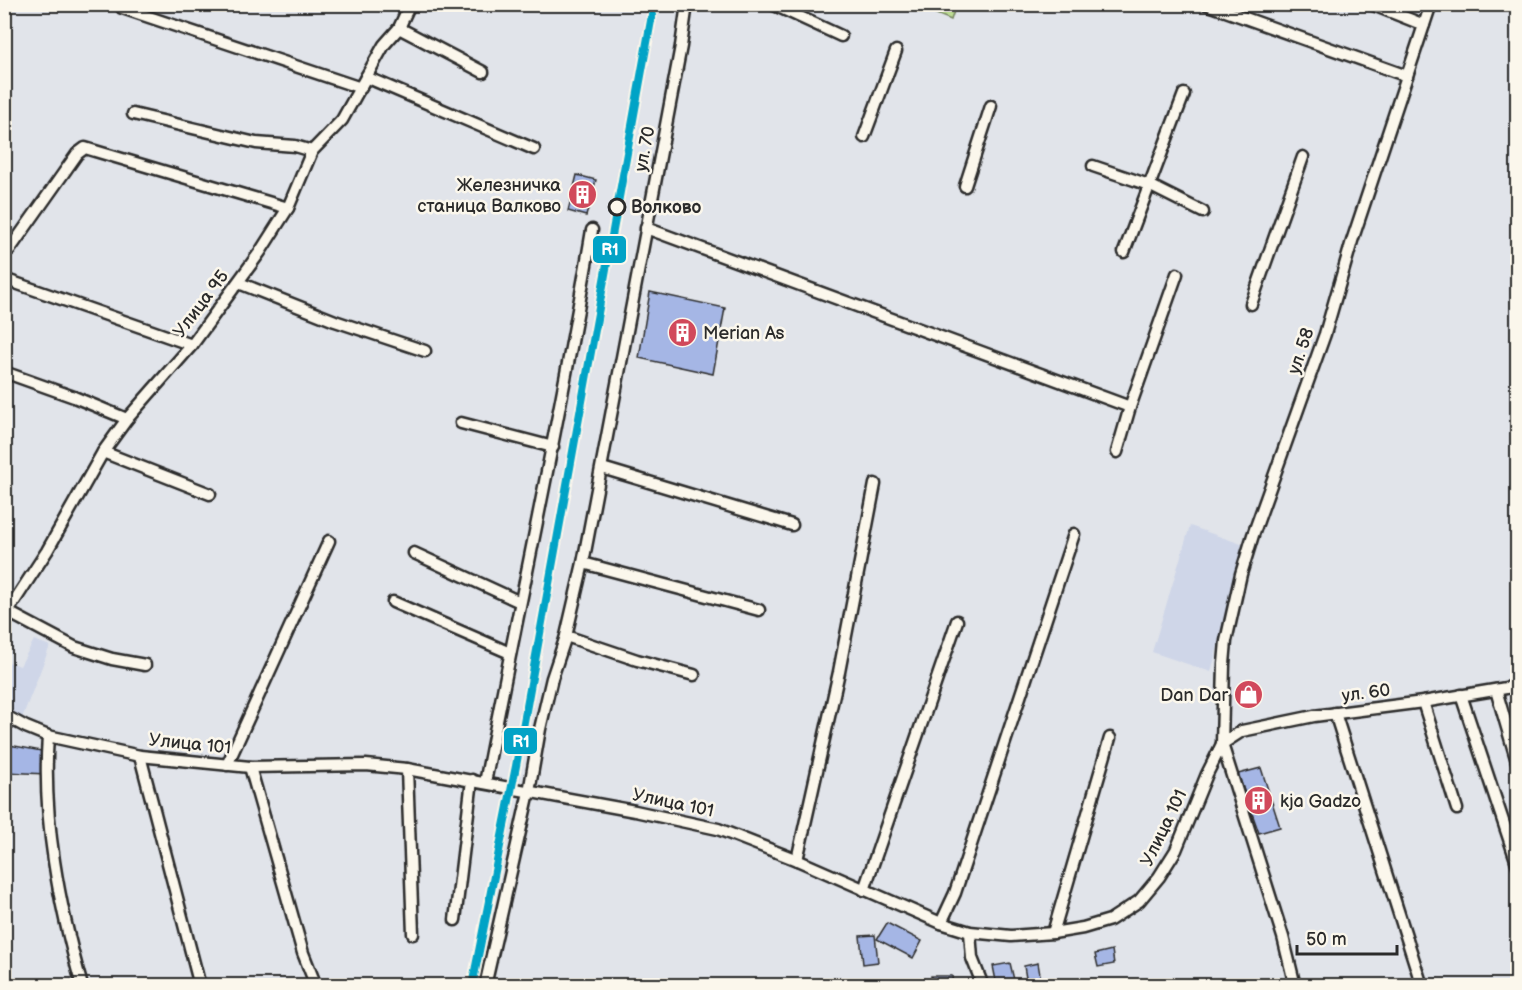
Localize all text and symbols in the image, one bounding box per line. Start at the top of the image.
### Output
street label: ул. 70 [630,124,660,174]
place label: Железничка станица Валково [417,175,561,217]
building icon: Железничка станица Валково [566,179,598,211]
place label: Волково [631,197,702,218]
marker: Волково [608,198,626,216]
line badge: R1 [592,235,627,264]
text: R1 [601,241,619,260]
street label: Улица 95 [169,266,233,342]
building icon: Merian As [666,317,698,349]
place label: Merian As [703,323,784,344]
street label: ул. 58 [1283,325,1319,377]
shop icon: Dan Dar [1233,679,1265,711]
street label: ул. 60 [1341,680,1391,706]
place label: Dan Dar [1160,685,1228,706]
line badge: R1 [503,727,538,755]
street label: Улица 101 [148,729,232,759]
text: R1 [512,733,530,752]
street label: Улица 101 [630,784,716,822]
building icon: kja Gadzo [1243,785,1275,817]
street label: Улица 101 [1136,786,1192,870]
place label: kja Gadzo [1280,791,1361,812]
scale bar [1297,918,1398,956]
text: 50 m [1306,929,1347,950]

